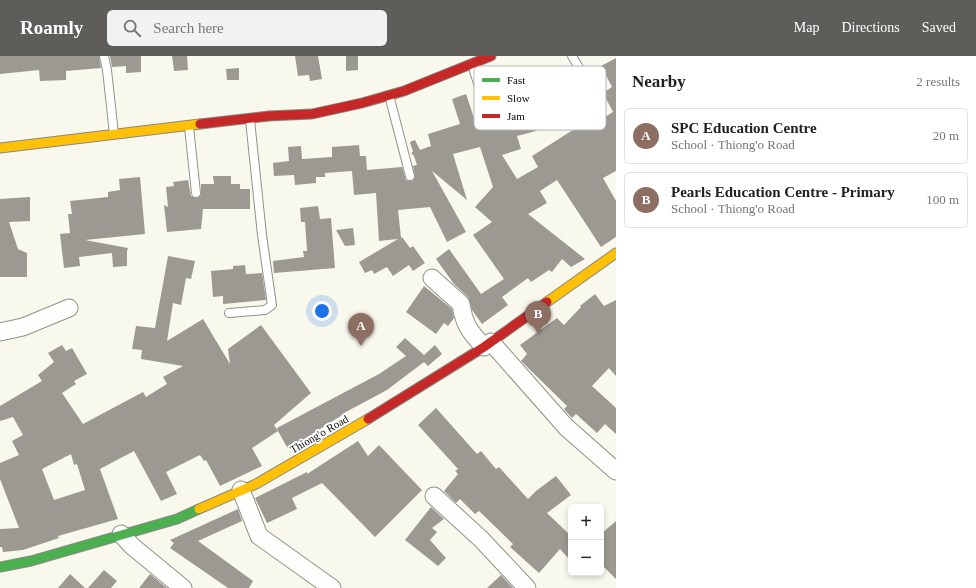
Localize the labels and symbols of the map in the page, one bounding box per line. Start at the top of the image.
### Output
legend [474,66,606,130]
text: Fast [507,74,525,86]
text: Slow [507,92,530,104]
text: Jam [507,110,525,122]
your location [312,301,332,321]
pin: B [525,301,551,334]
pin: A [348,313,374,346]
street label: Thiong'o Road [288,412,351,456]

